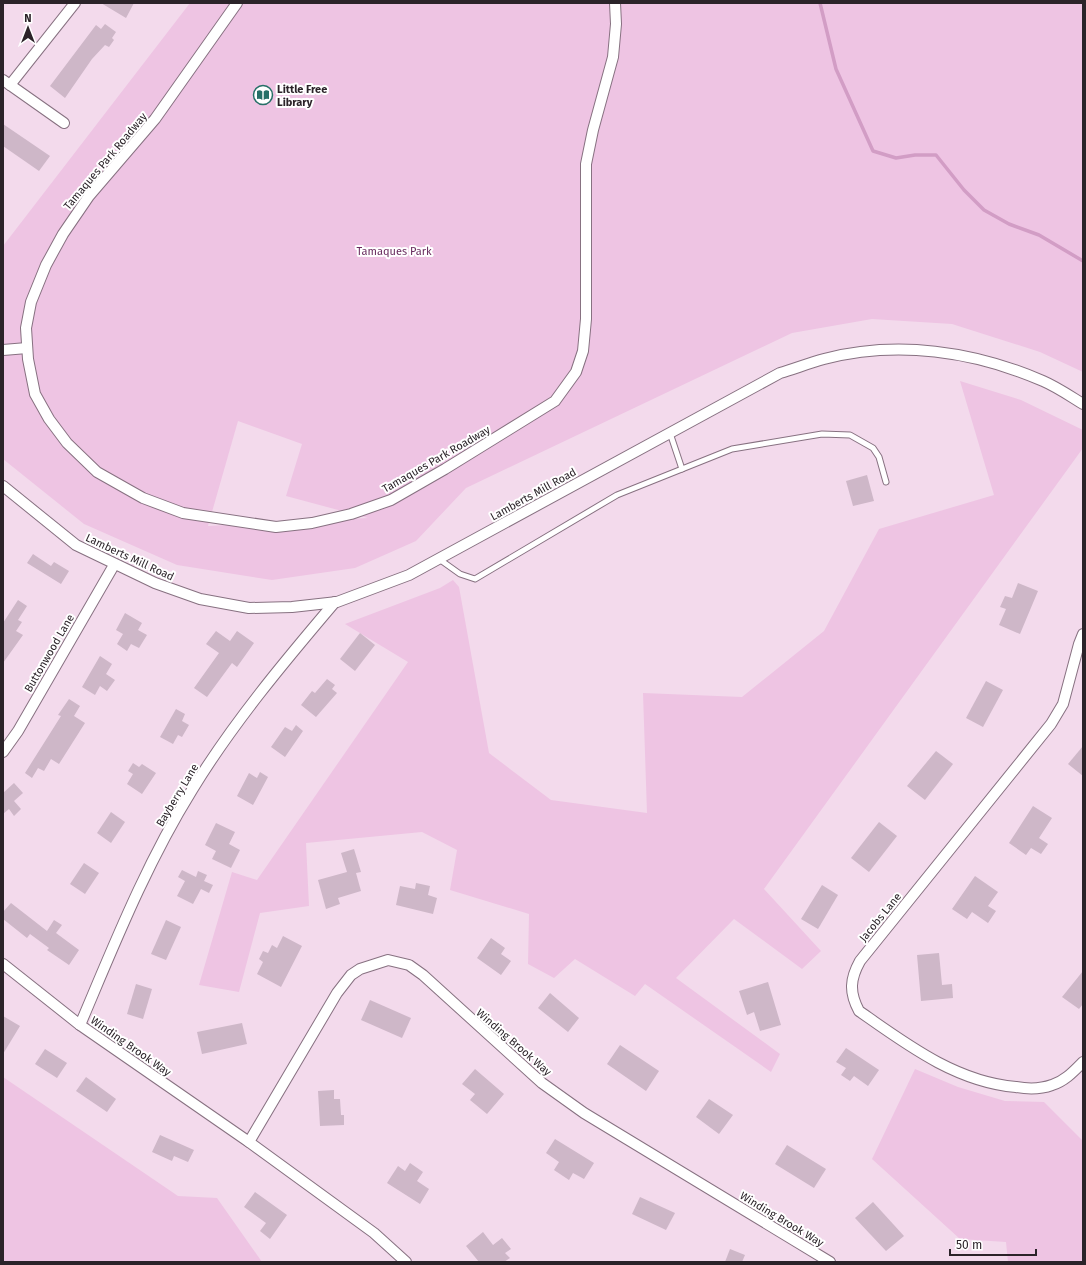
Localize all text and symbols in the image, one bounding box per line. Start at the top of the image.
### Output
north arrow [8,8,48,48]
text: N [24,12,32,25]
place label: Little Free Library [277,83,327,109]
library icon: Little Free Library [252,84,274,106]
street label: Tamaques Park Roadway [61,110,150,212]
park label: Tamaques Park [356,245,432,258]
street label: Tamaques Park Roadway [380,423,493,496]
street label: Lamberts Mill Road [488,465,578,523]
street label: Lamberts Mill Road [84,531,176,584]
street label: Buttonwood Lane [22,612,77,695]
street label: Bayberry Lane [154,761,201,829]
street label: Jacobs Lane [857,890,904,944]
street label: Winding Brook Way [473,1006,554,1079]
street label: Winding Brook Way [88,1014,174,1079]
street label: Winding Brook Way [738,1189,826,1250]
scale bar [950,1231,1036,1257]
text: 50 m [956,1238,982,1252]

